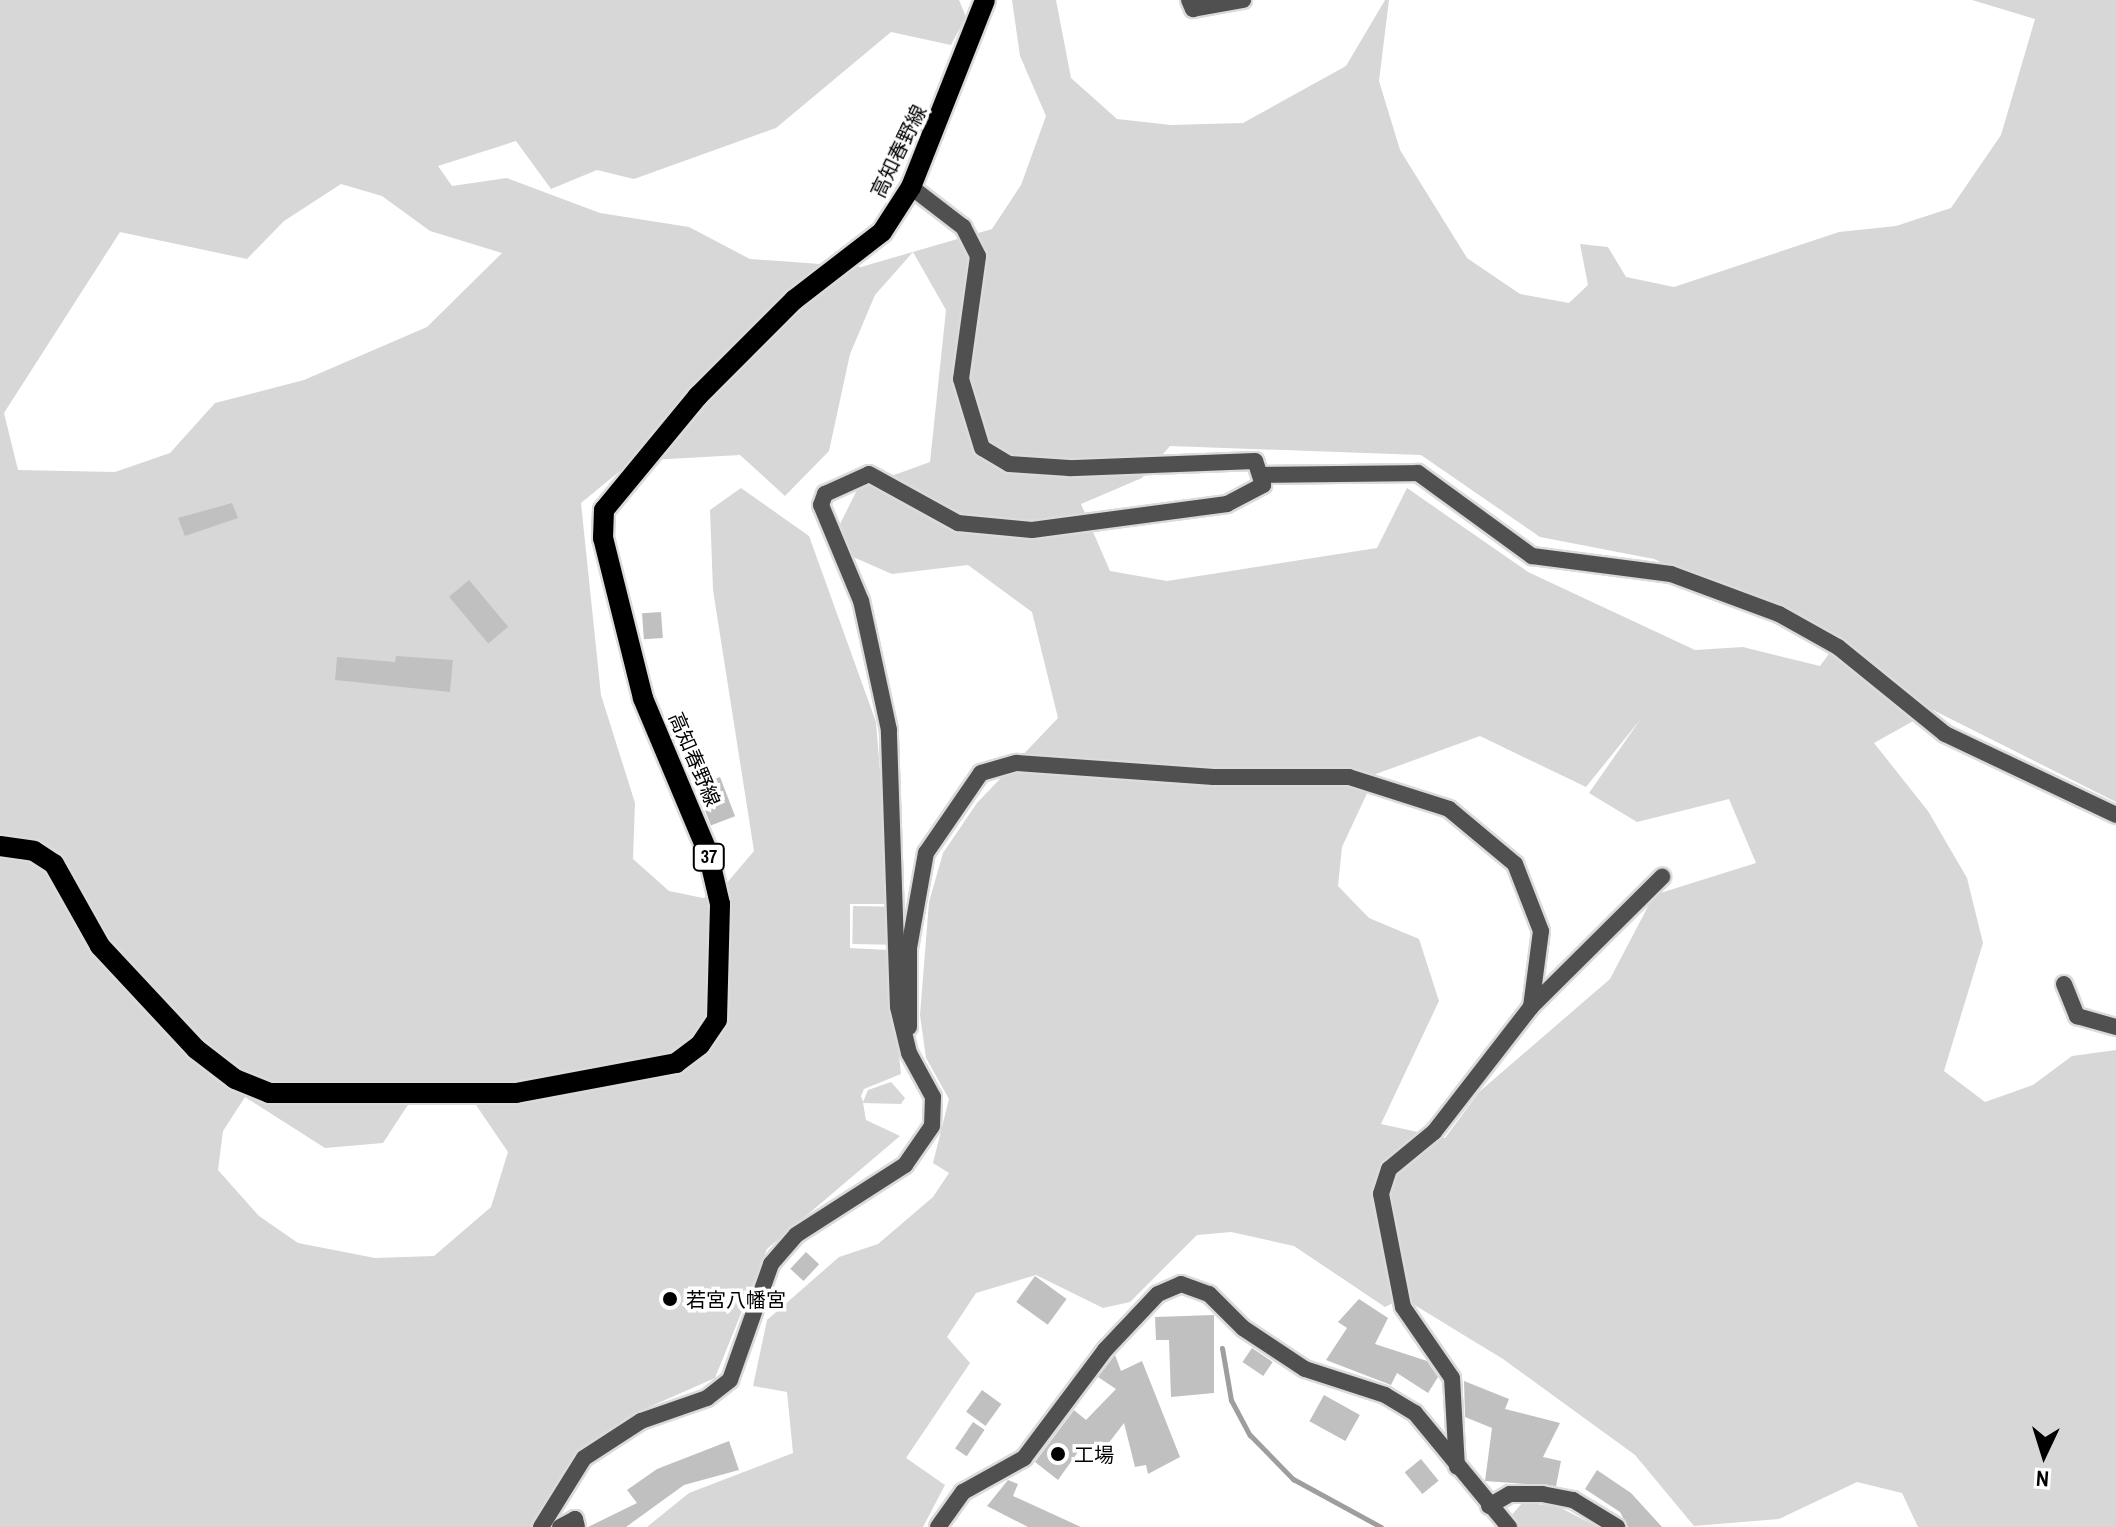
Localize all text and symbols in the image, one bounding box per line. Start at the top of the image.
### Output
street label: 高知春野線 [865,101,931,201]
street label: 高知春野線 [664,708,726,810]
road number: 37 [691,843,727,871]
place label: 若宮八幡宮 [686,1287,786,1311]
marker: 若宮八幡宮 [661,1290,679,1308]
north arrow [2004,1415,2084,1495]
place label: 工場 [1074,1442,1114,1466]
marker: 工場 [1049,1445,1067,1463]
text: N [2035,1464,2050,1494]

